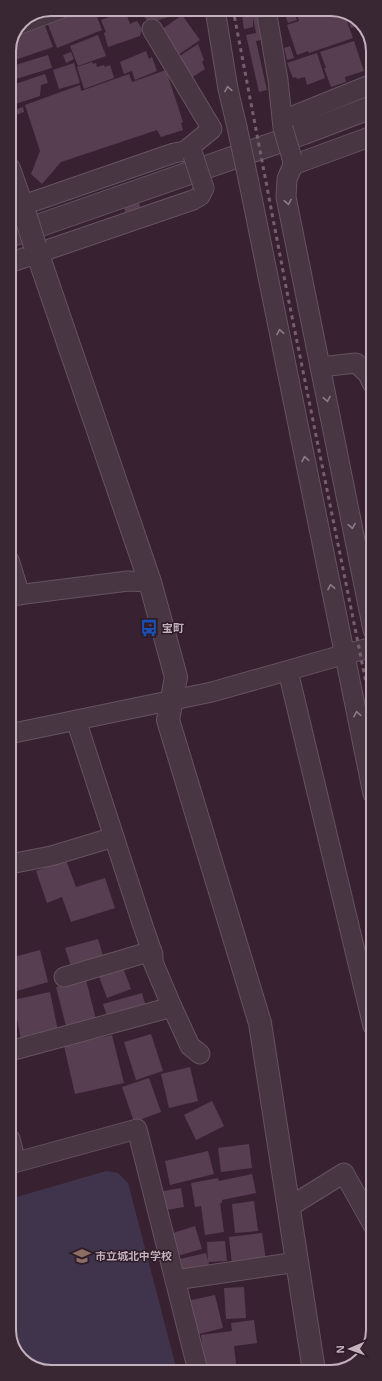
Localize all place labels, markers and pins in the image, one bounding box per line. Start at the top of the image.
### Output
bus stop icon: 宝町 [139,618,159,638]
place label: 宝町 [162,622,184,634]
school or university icon: 市立城北中学校 [72,1246,92,1266]
place label: 市立城北中学校 [95,1250,172,1262]

